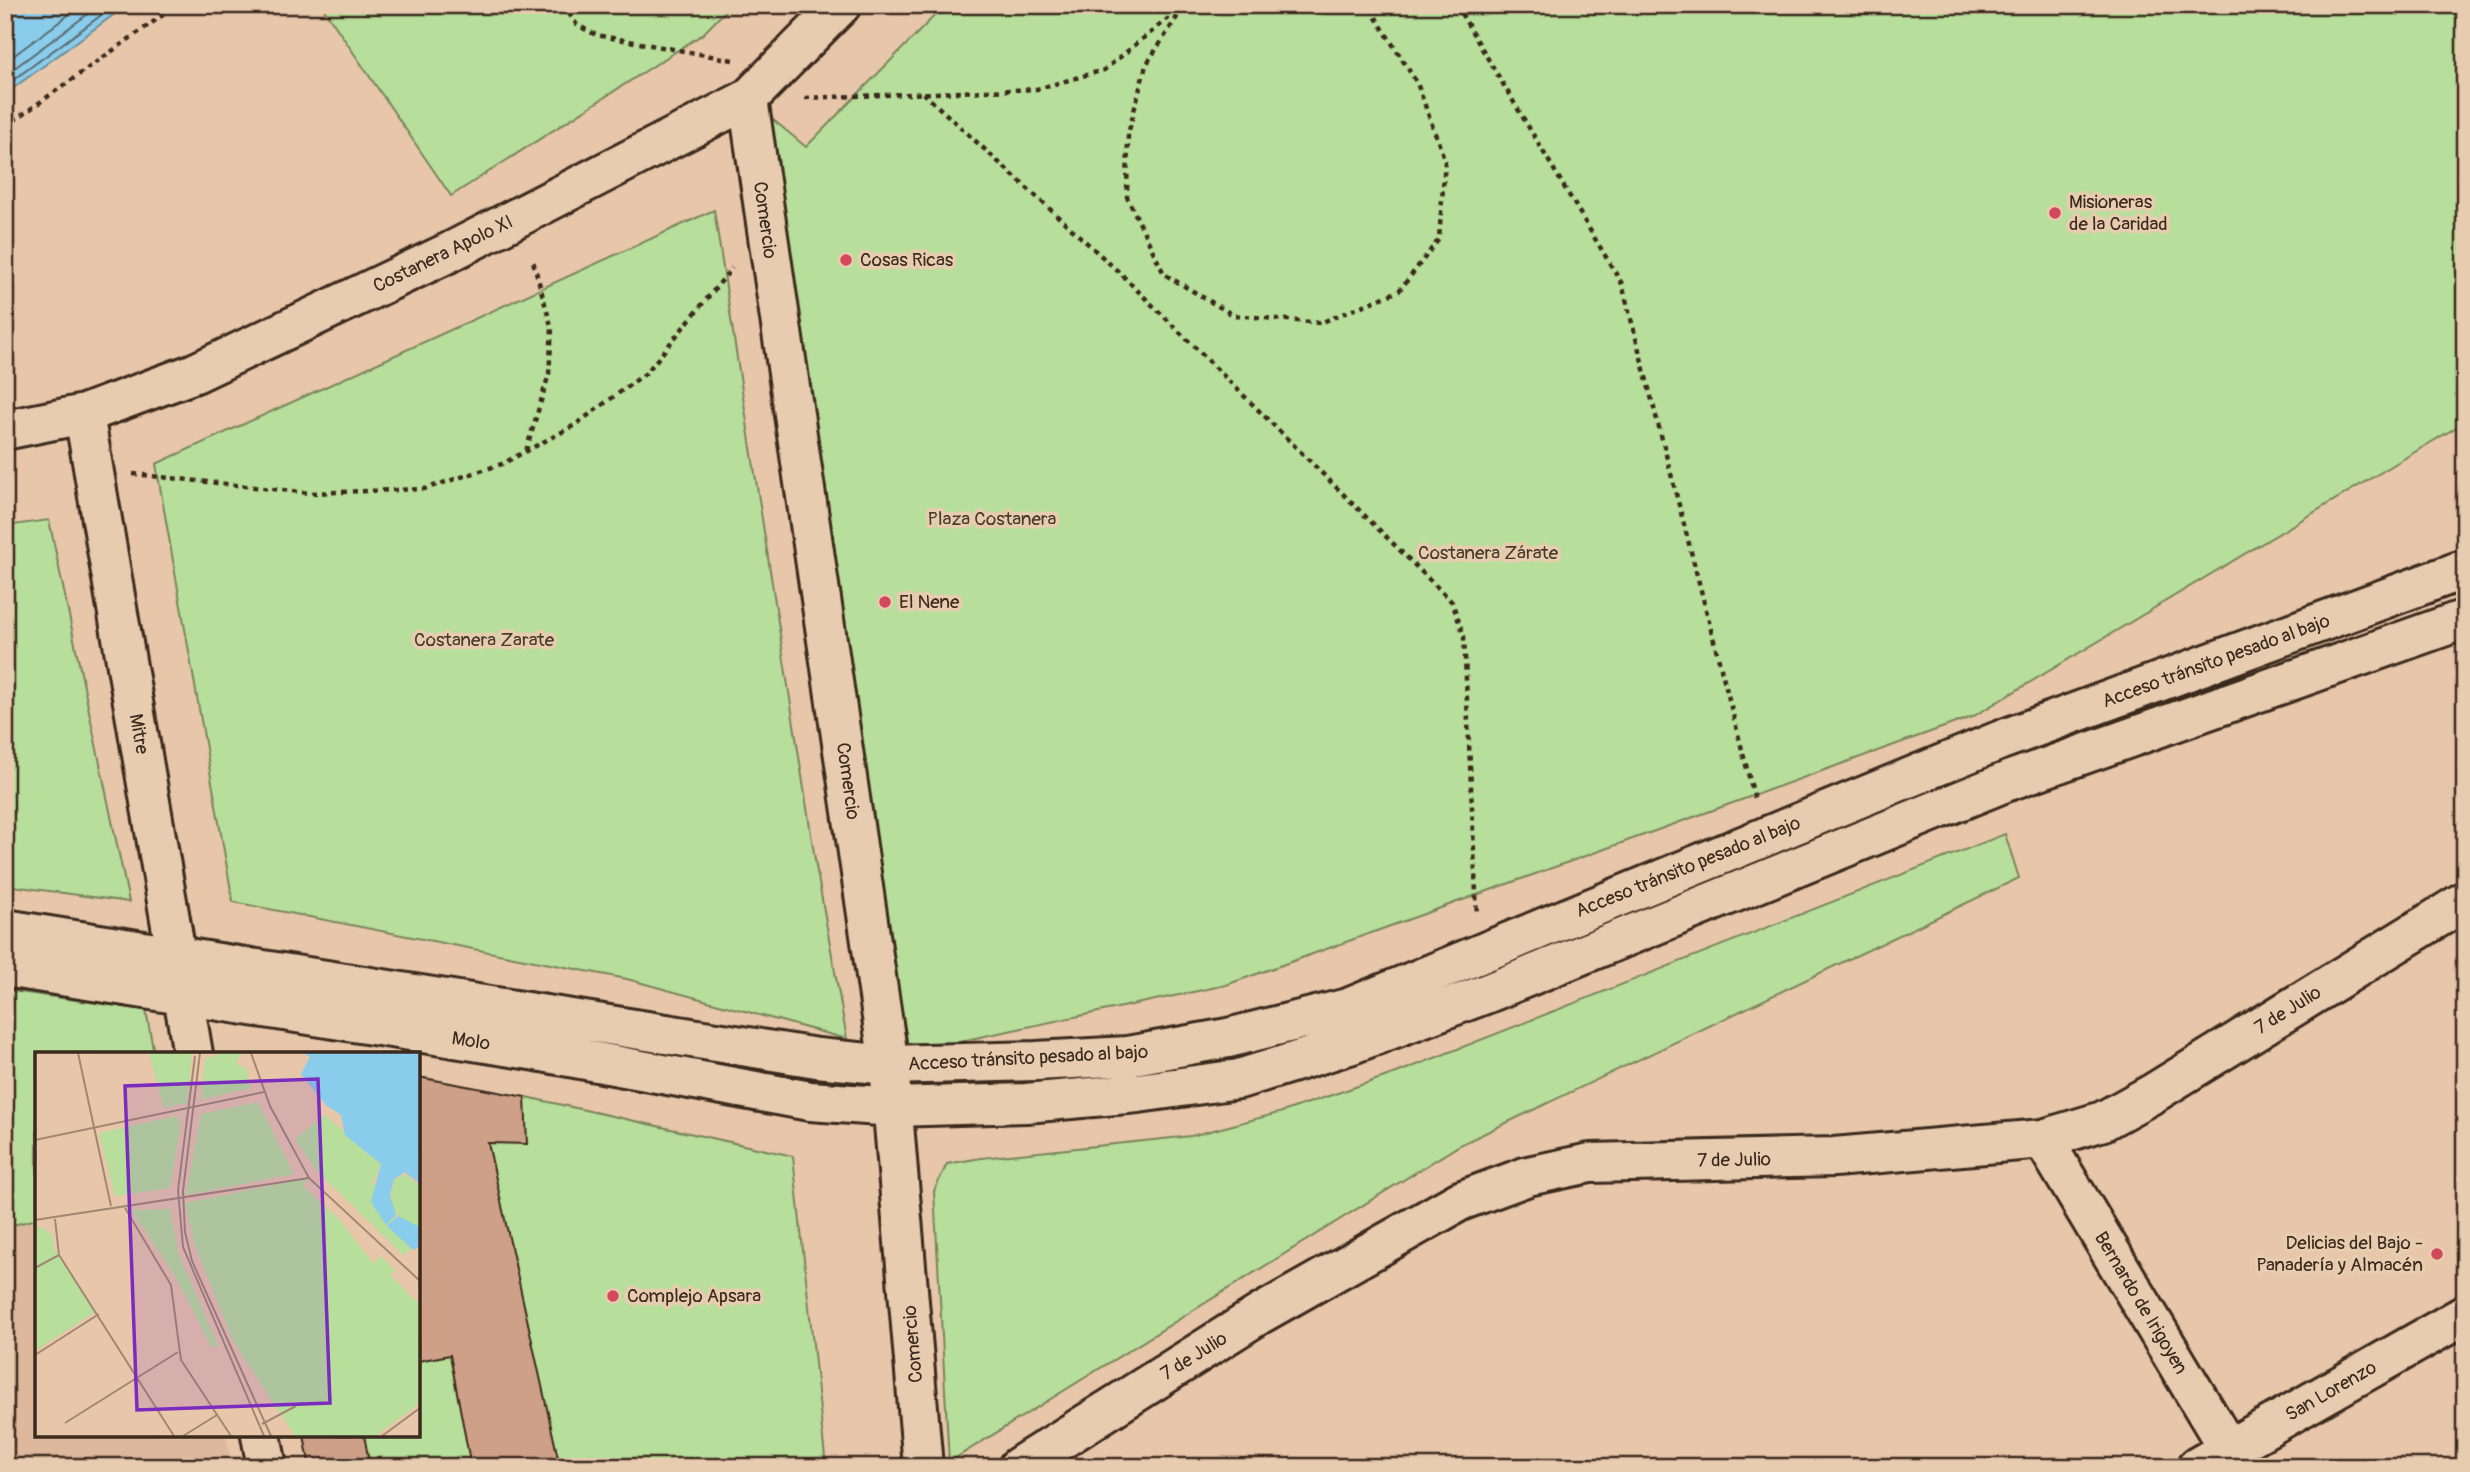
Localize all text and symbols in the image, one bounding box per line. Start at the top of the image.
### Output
street label: Comercio [748,180,782,260]
place label: Misioneras de la Caridad [2069,190,2168,236]
marker: Misioneras de la Caridad [2047,205,2063,221]
street label: Costanera Apolo XI [369,210,517,298]
place label: Cosas Ricas [860,248,954,272]
marker: Cosas Ricas [838,252,854,268]
park label: Plaza Costanera [928,507,1057,531]
park label: Costanera Zárate [1418,541,1559,565]
place label: El Nene [899,590,960,614]
marker: El Nene [877,594,893,610]
street label: Acceso tránsito pesado al bajo [2099,609,2333,713]
park label: Costanera Zarate [414,628,555,652]
street label: Mitre [124,712,154,757]
street label: Comercio [831,741,865,821]
street label: Acceso tránsito pesado al bajo [1572,811,1804,923]
street label: 7 de Julio [2250,980,2326,1040]
street label: Molo [450,1026,492,1056]
street label: Acceso tránsito pesado al bajo [907,1040,1149,1076]
inset map [35,1052,420,1437]
street label: 7 de Julio [1697,1147,1771,1173]
street label: Bernardo de Irigoyen [2089,1227,2193,1379]
place label: Delicias del Bajo - Panadería y Almacén [2256,1231,2423,1277]
marker: Delicias del Bajo - Panadería y Almacén [2429,1246,2445,1262]
place label: Complejo Apsara [627,1284,761,1308]
marker: Complejo Apsara [605,1288,621,1304]
street label: Comercio [898,1304,928,1384]
street label: 7 de Julio [1156,1326,1232,1386]
street label: San Lorenzo [2281,1355,2381,1427]

